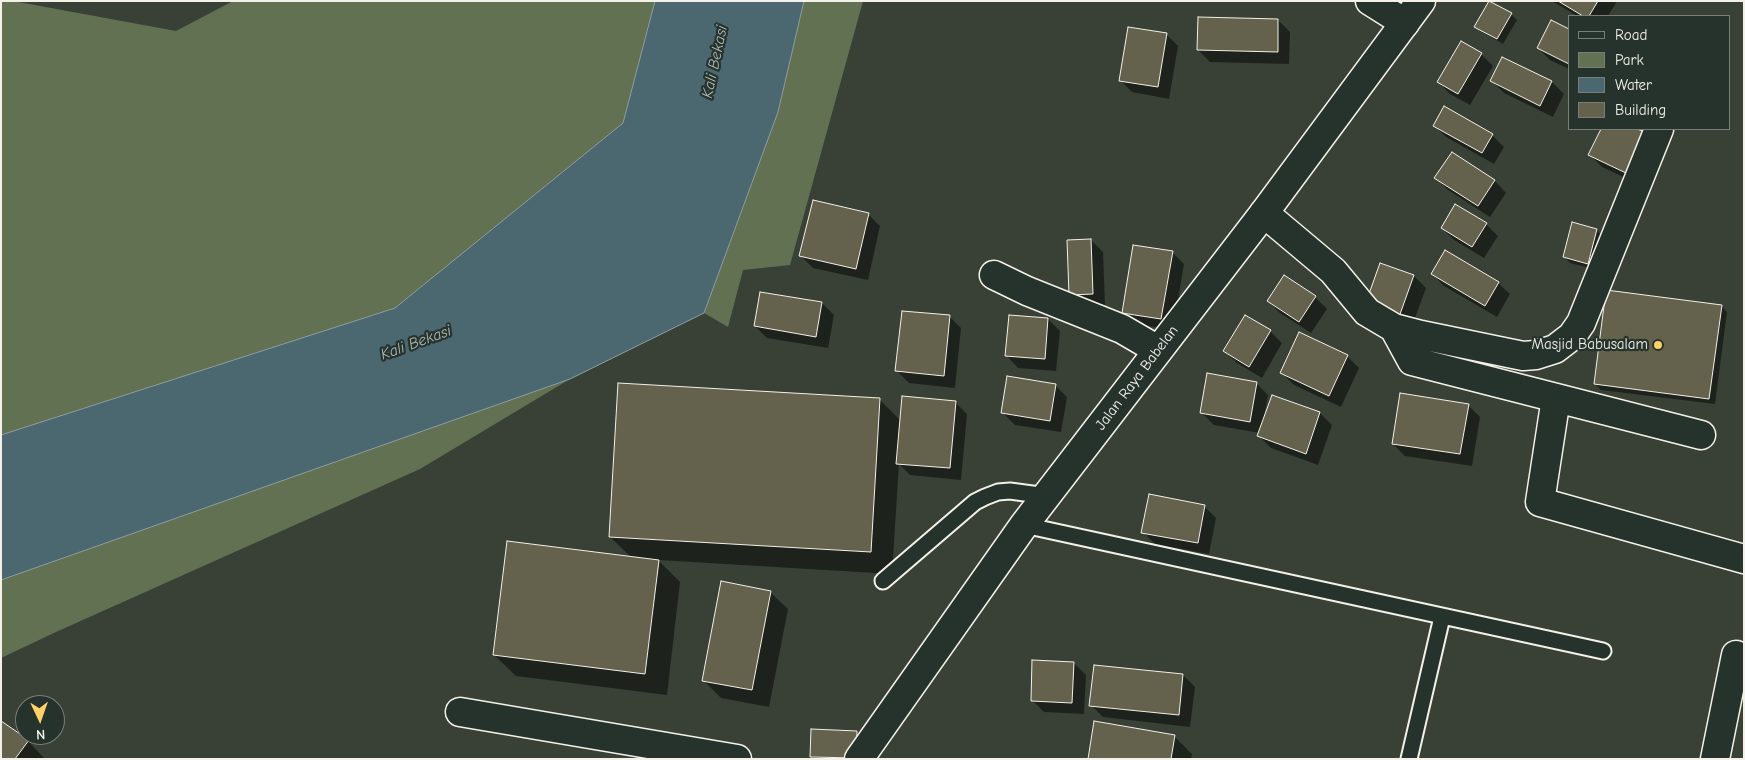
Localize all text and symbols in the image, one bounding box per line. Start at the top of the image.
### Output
legend [1568,15,1730,130]
water label: Kali Bekasi [698,24,732,100]
text: Road [1615,26,1647,44]
text: Park [1615,51,1644,69]
text: Water [1615,76,1652,94]
text: Building [1615,101,1666,119]
water label: Kali Bekasi [378,321,454,365]
street label: Jalan Raya Babelan [1092,322,1182,434]
place label: Masjid Babusalam [1531,336,1648,354]
marker: Masjid Babusalam [1652,339,1664,351]
north arrow [15,695,65,745]
text: N [36,726,46,743]

